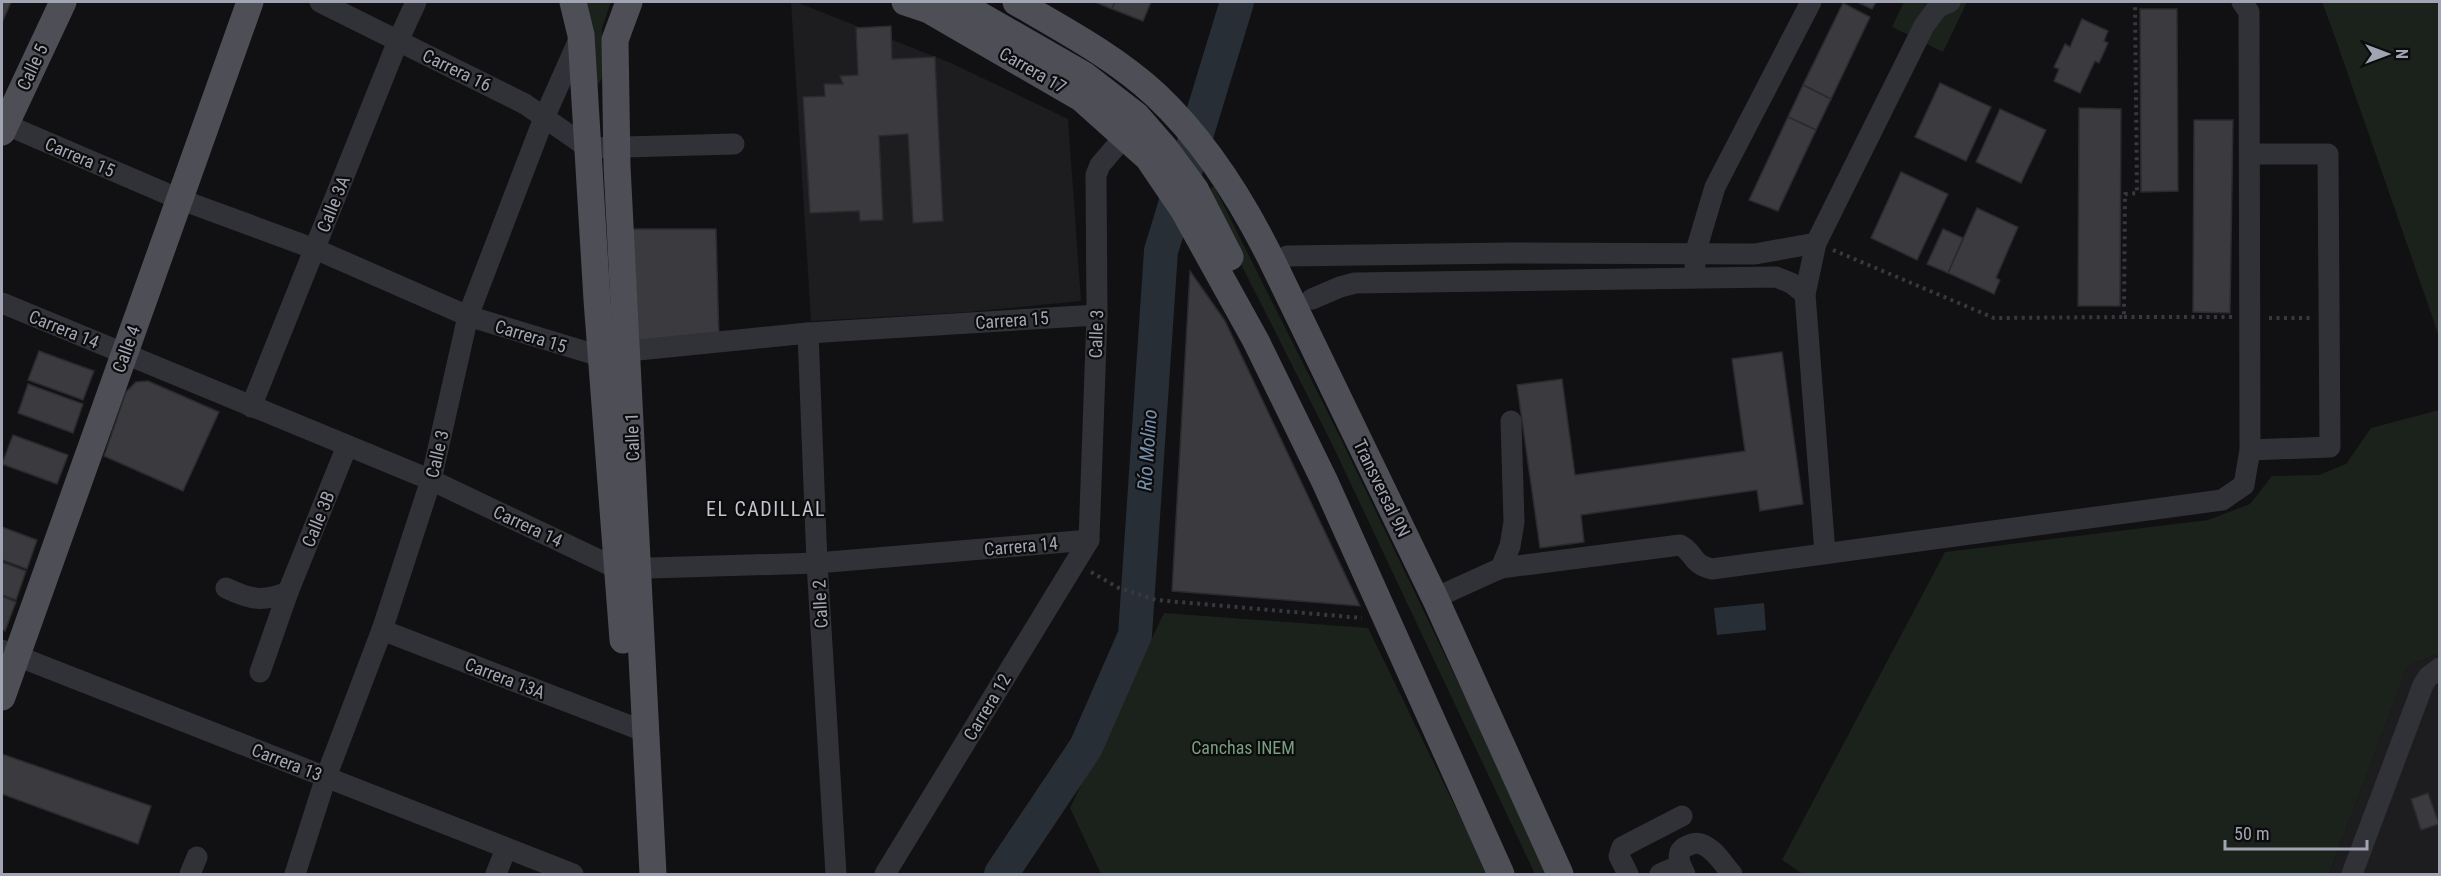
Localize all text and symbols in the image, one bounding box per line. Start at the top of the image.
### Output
north arrow [2357,24,2417,84]
street label: Calle 5 [12,40,52,93]
street label: Carrera 17 [996,42,1070,98]
street label: Carrera 16 [419,44,495,96]
text: N [2392,49,2411,59]
street label: Carrera 15 [42,133,118,181]
street label: Calle 3A [312,172,354,235]
street label: Carrera 14 [26,305,102,353]
street label: Carrera 15 [974,307,1050,333]
street label: Calle 3 [1085,309,1107,359]
street label: Carrera 15 [493,315,569,357]
street label: Calle 4 [108,322,144,375]
water label: Río Molino [1132,408,1162,492]
street label: Calle 1 [621,412,643,462]
street label: Calle 3 [421,428,453,480]
street label: Transversal 9N [1349,436,1415,540]
street label: Calle 3B [297,488,339,550]
district label: EL CADILLAL [706,497,826,521]
street label: Carrera 14 [490,501,566,551]
street label: Carrera 14 [983,532,1059,560]
street label: Calle 2 [808,579,832,629]
street label: Carrera 13A [462,653,549,703]
street label: Carrera 12 [959,670,1015,744]
park label: Canchas INEM [1191,737,1295,758]
street label: Carrera 13 [249,739,325,785]
scale bar [2225,813,2368,851]
text: 50 m [2234,823,2269,844]

